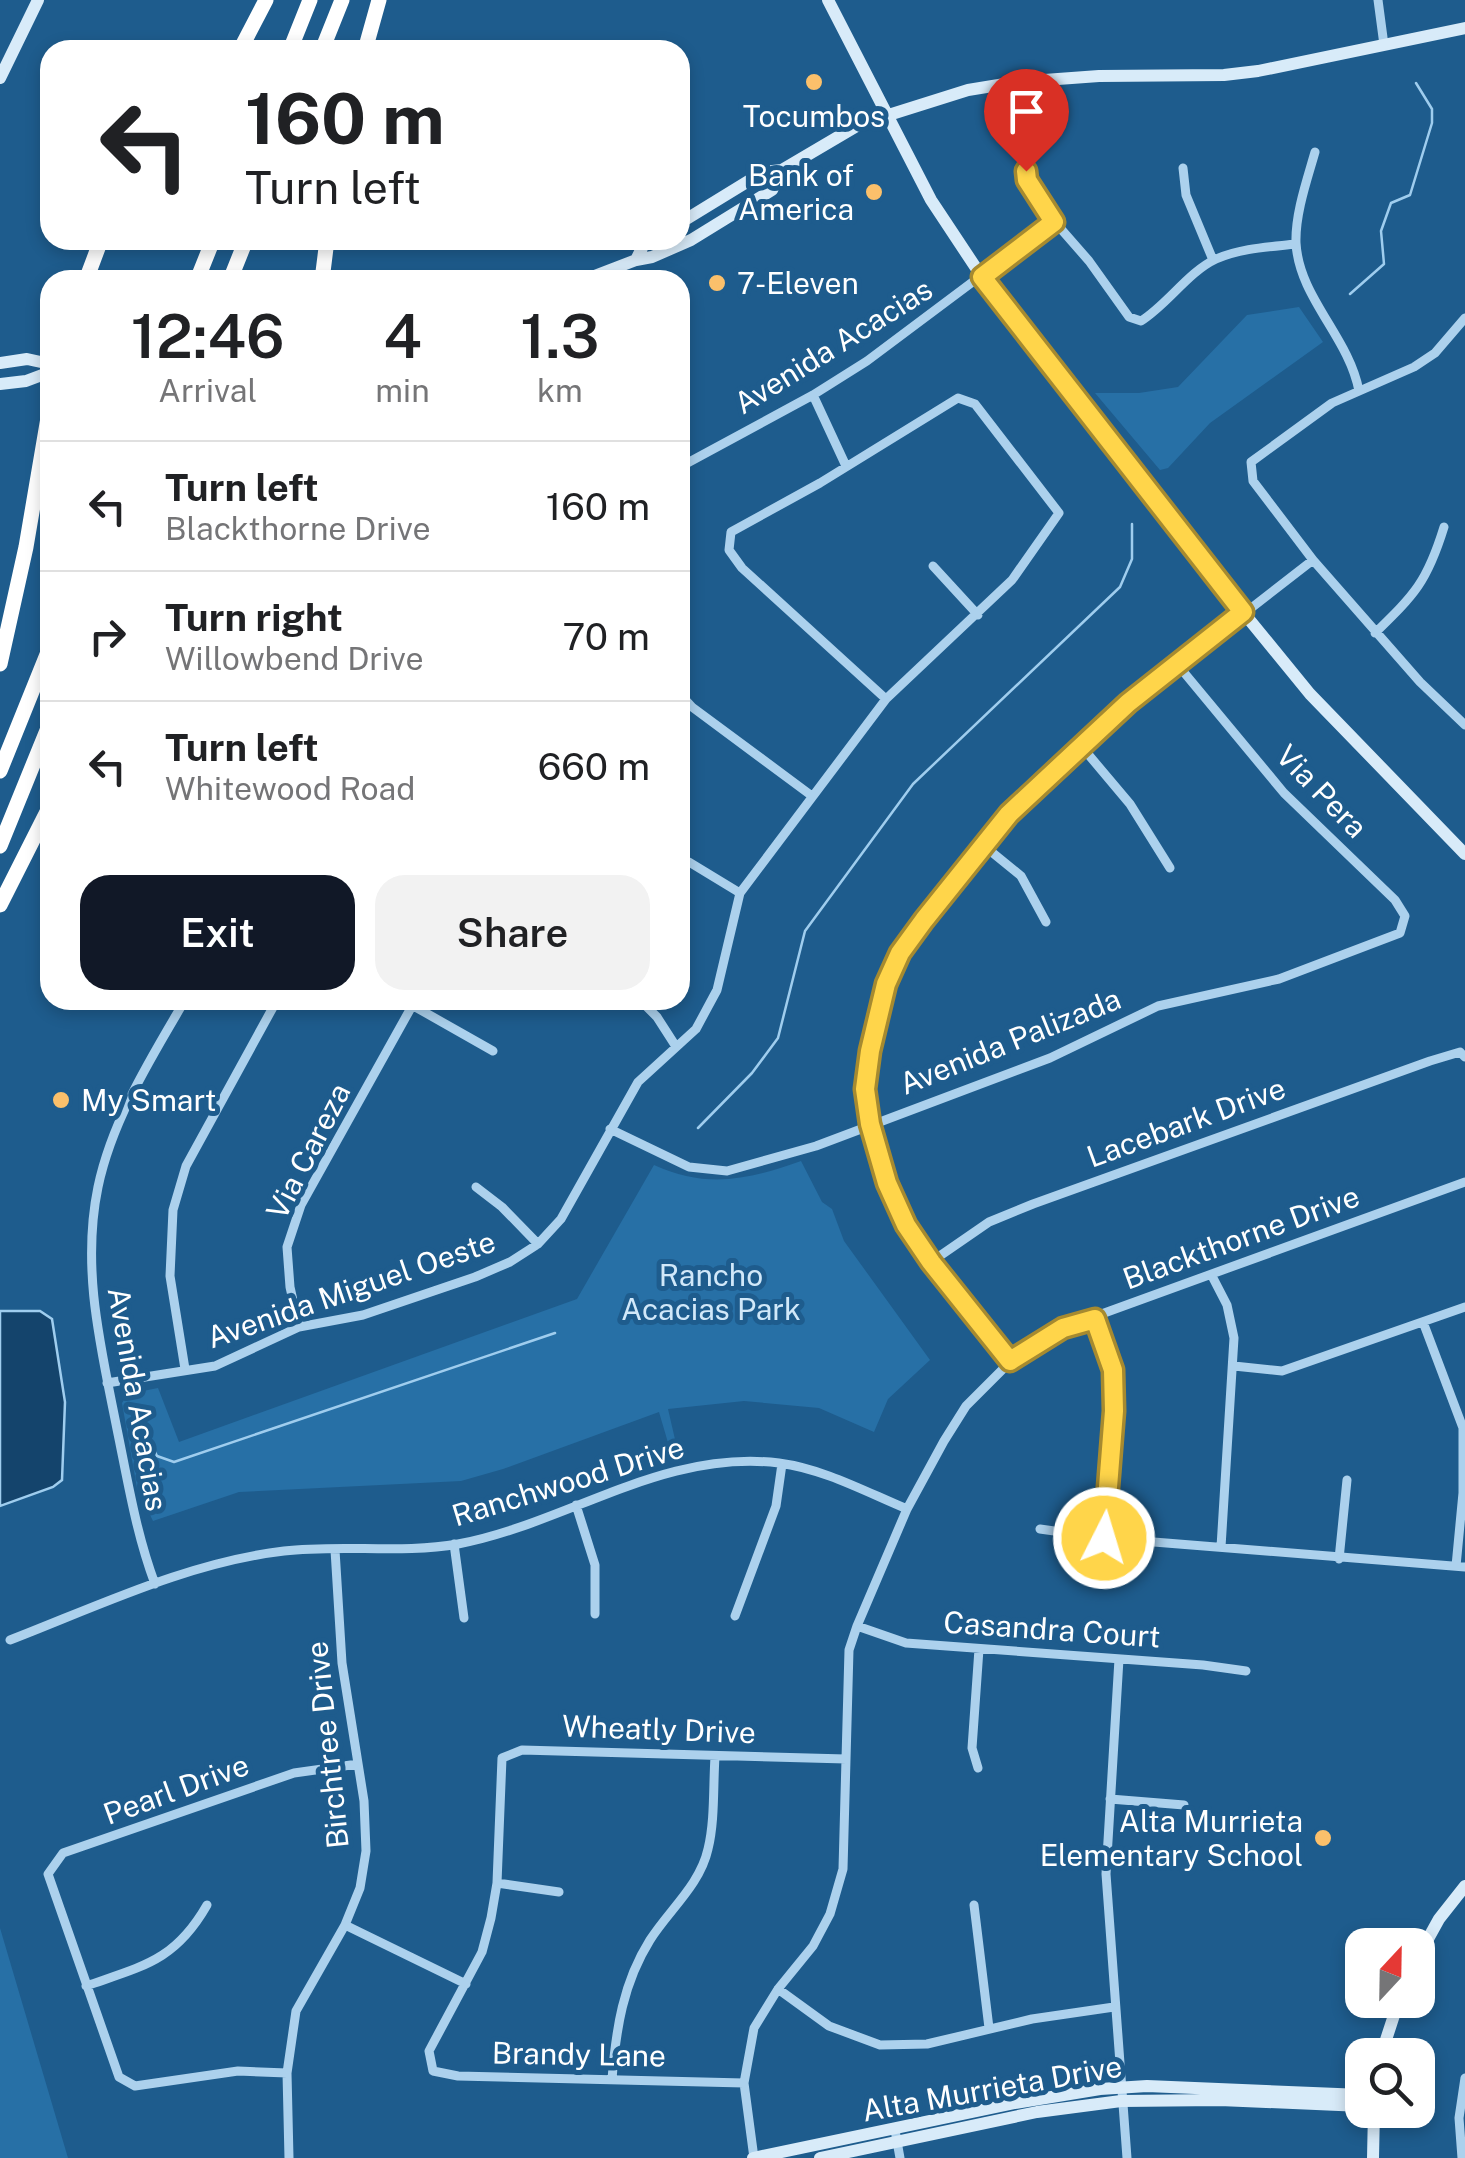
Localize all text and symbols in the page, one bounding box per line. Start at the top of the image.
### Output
pin [984,69,1069,172]
marker: Tocumbos [803,71,825,93]
text: 160 m [245,77,445,160]
icon: left [80,80,210,210]
icon: arrive [999,84,1054,139]
place label: Tocumbos [743,98,885,134]
place label: Bank of America [738,157,854,227]
text: Turn left [245,161,421,214]
marker: Bank of America [863,181,885,203]
place label: 7-Eleven [737,265,859,301]
street label: Avenida Acacias [727,271,939,421]
marker: 7-Eleven [706,272,728,294]
text: 12:46 [131,301,285,372]
text: 4 [383,301,422,372]
text: 1.3 [520,301,599,372]
text: Arrival [158,372,257,409]
text: min [375,372,430,409]
text: km [537,372,583,409]
text: Turn left [165,465,319,510]
icon: left [80,479,135,534]
text: 160 m [546,484,650,529]
text: Blackthorne Drive [165,510,431,547]
text: Turn right [165,595,343,640]
icon: right [80,609,135,664]
text: 70 m [563,614,650,659]
text: Willowbend Drive [165,640,424,677]
text: Turn left [165,725,319,770]
street label: Via Pera [1269,737,1375,845]
icon: left [80,739,135,794]
text: 660 m [538,744,650,789]
text: Whitewood Road [165,770,415,807]
button: Exit [80,875,355,990]
button: Share [375,875,650,990]
street label: Avenida Palizada [894,980,1126,1102]
street label: Lacebark Drive [1082,1069,1290,1175]
street label: Via Careza [258,1077,358,1225]
place label: My Smart [81,1082,216,1118]
marker: My Smart [50,1089,72,1111]
street label: Blackthorne Drive [1118,1178,1364,1296]
street label: Avenida Miguel Oeste [202,1223,500,1355]
park label: Rancho Acacias Park [621,1257,801,1327]
street label: Avenida Acacias [101,1284,175,1514]
street label: Ranchwood Drive [448,1429,688,1533]
position arrow [1052,1486,1156,1590]
street label: Casandra Court [942,1603,1162,1655]
street label: Birchtree Drive [298,1640,356,1850]
street label: Wheatly Drive [562,1708,756,1750]
street label: Pearl Drive [98,1746,254,1832]
place label: Alta Murrieta Elementary School [1040,1803,1303,1873]
marker: Alta Murrieta Elementary School [1312,1827,1334,1849]
north arrow [1345,1928,1435,2018]
map controls [1345,1928,1435,2128]
street label: Brandy Lane [492,2034,666,2074]
button: search [1345,2038,1435,2128]
street label: Alta Murrieta Drive [859,2047,1125,2129]

